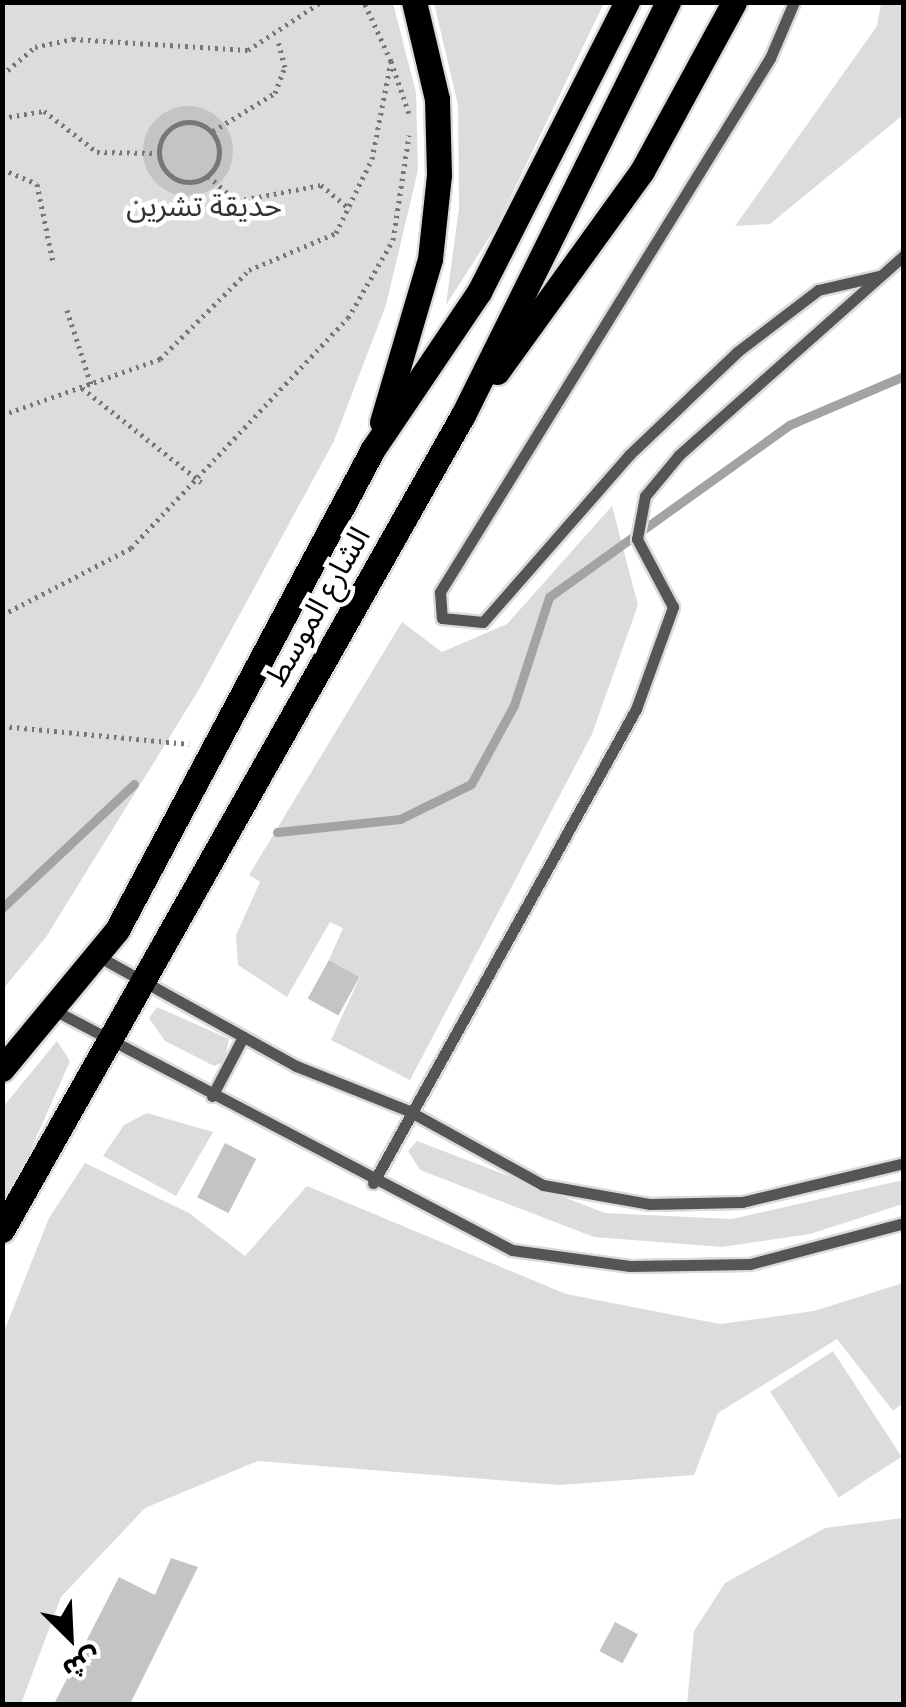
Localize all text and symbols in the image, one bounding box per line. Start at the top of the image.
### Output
park label: حديقة تشرين [126,187,282,223]
street label: الشارع الموسط [257,520,377,692]
north arrow [20,1587,120,1687]
text: ش [58,1642,107,1688]

